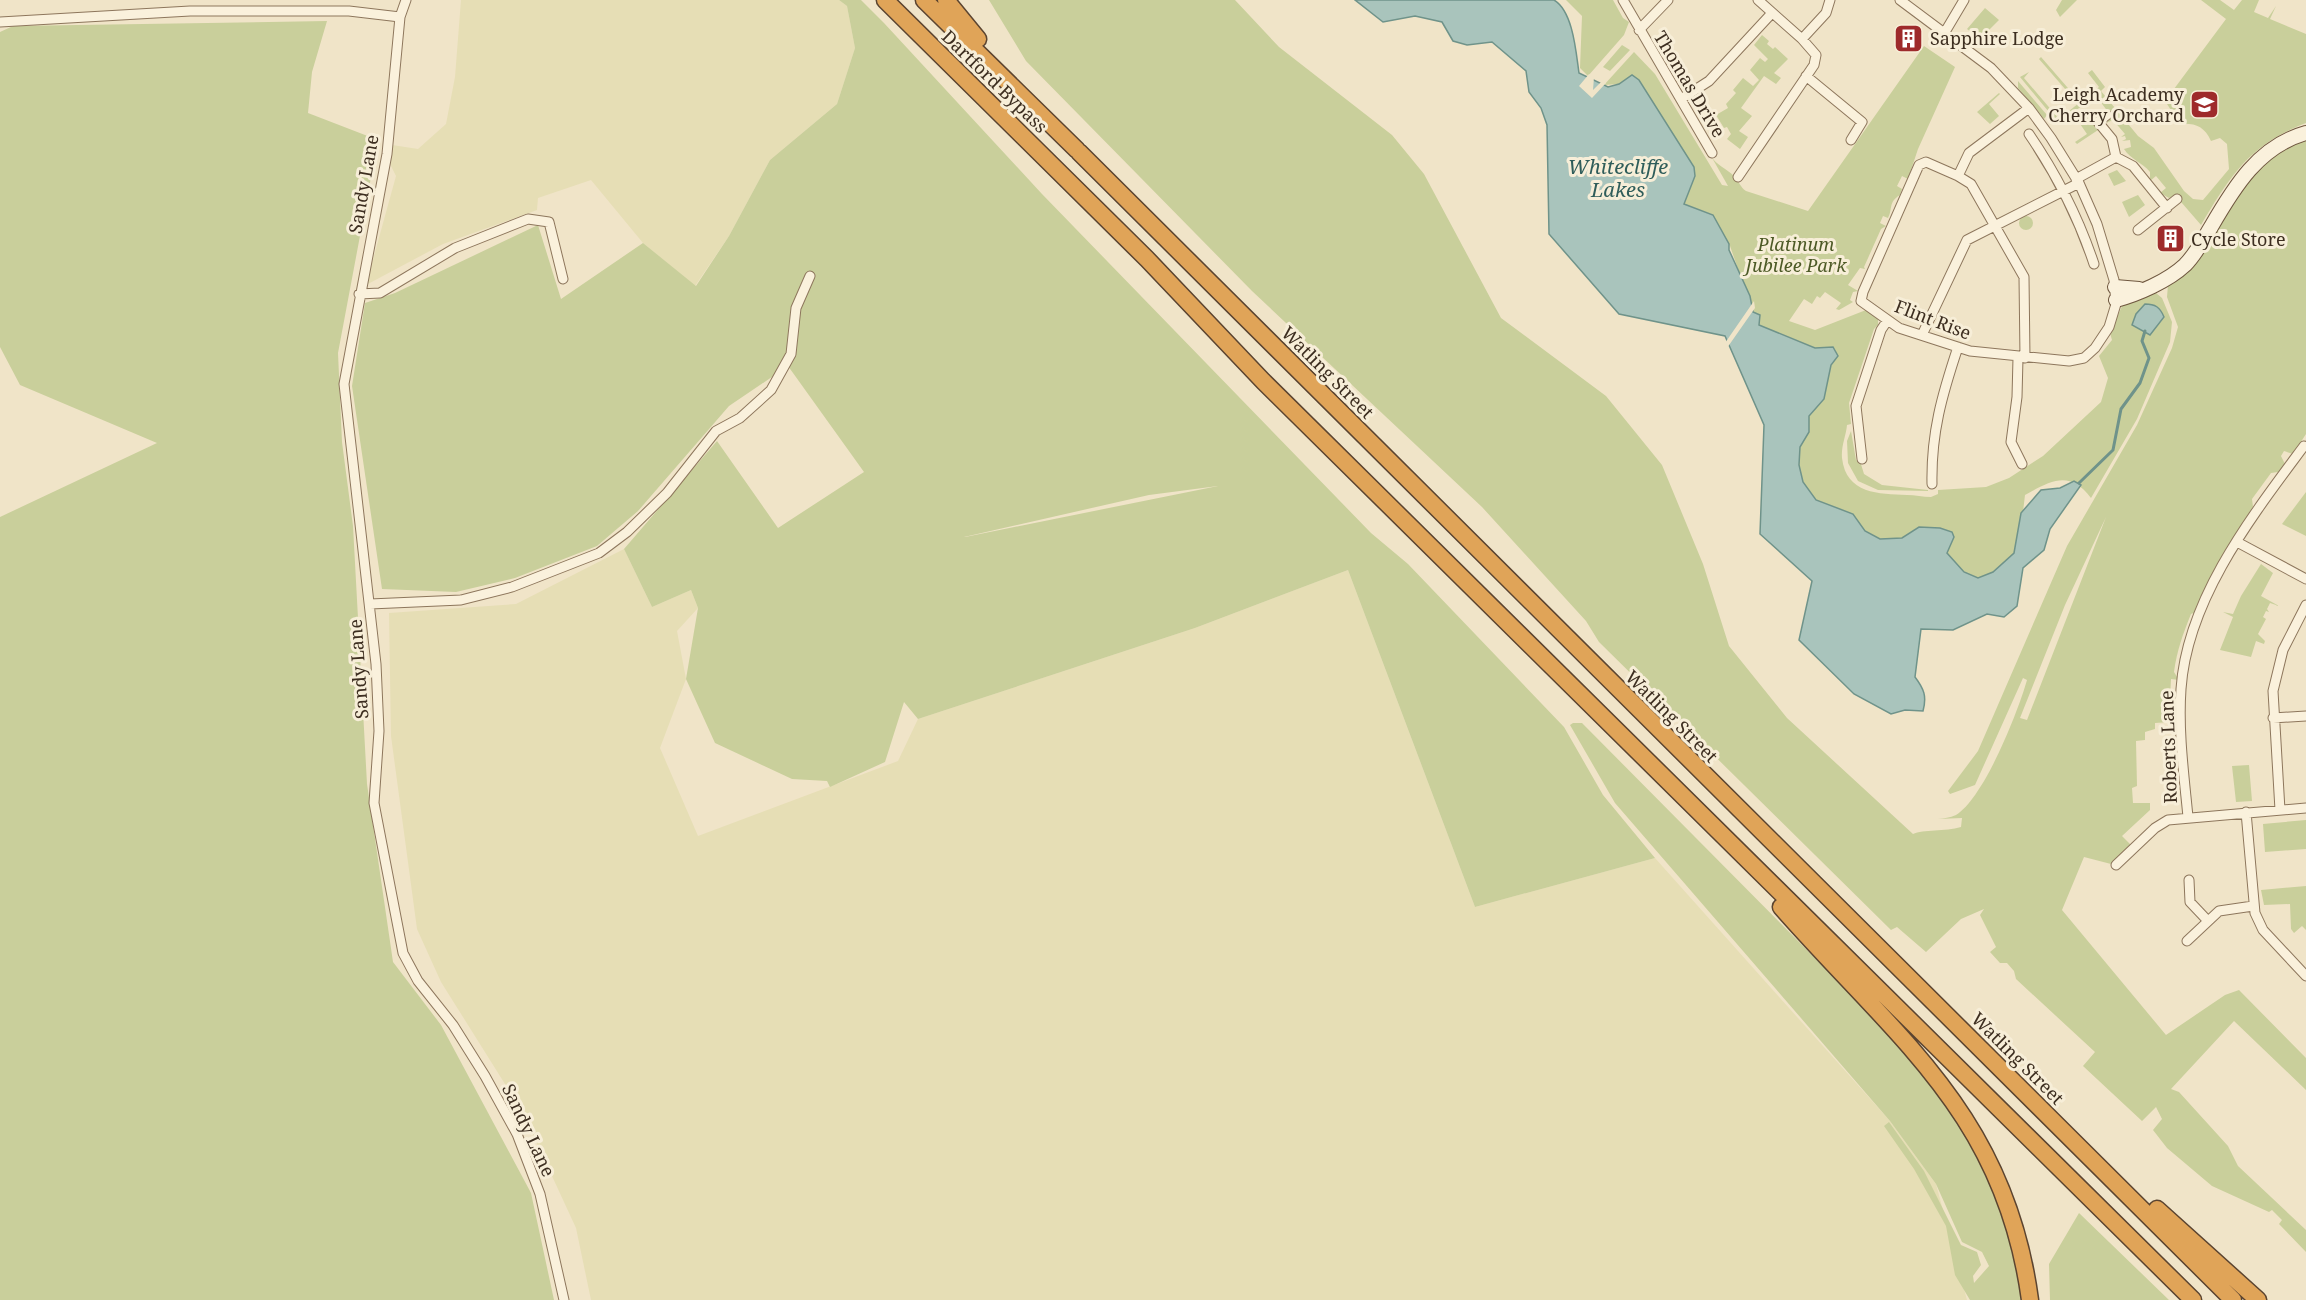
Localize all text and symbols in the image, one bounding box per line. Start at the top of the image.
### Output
building icon: Sapphire Lodge [1893,22,1925,54]
street label: Dartford Bypass [937,24,1053,138]
street label: Thomas Drive [1649,26,1731,142]
place label: Sapphire Lodge [1930,26,2064,50]
place label: Leigh Academy Cherry Orchard [2048,82,2185,127]
school or university icon: Leigh Academy Cherry Orchard [2189,88,2221,120]
street label: Sandy Lane [342,133,384,235]
water label: Whitecliffe Lakes [1568,153,1668,203]
building icon: Cycle Store [2154,223,2186,255]
place label: Cycle Store [2191,227,2286,251]
park label: Platinum Jubilee Park [1743,232,1847,277]
street label: Flint Rise [1891,293,1975,345]
street label: Watling Street [1277,321,1379,423]
street label: Sandy Lane [343,618,373,720]
street label: Watling Street [1621,665,1723,767]
street label: Roberts Lane [2154,690,2182,804]
street label: Watling Street [1967,1007,2069,1109]
street label: Sandy Lane [497,1080,561,1180]

